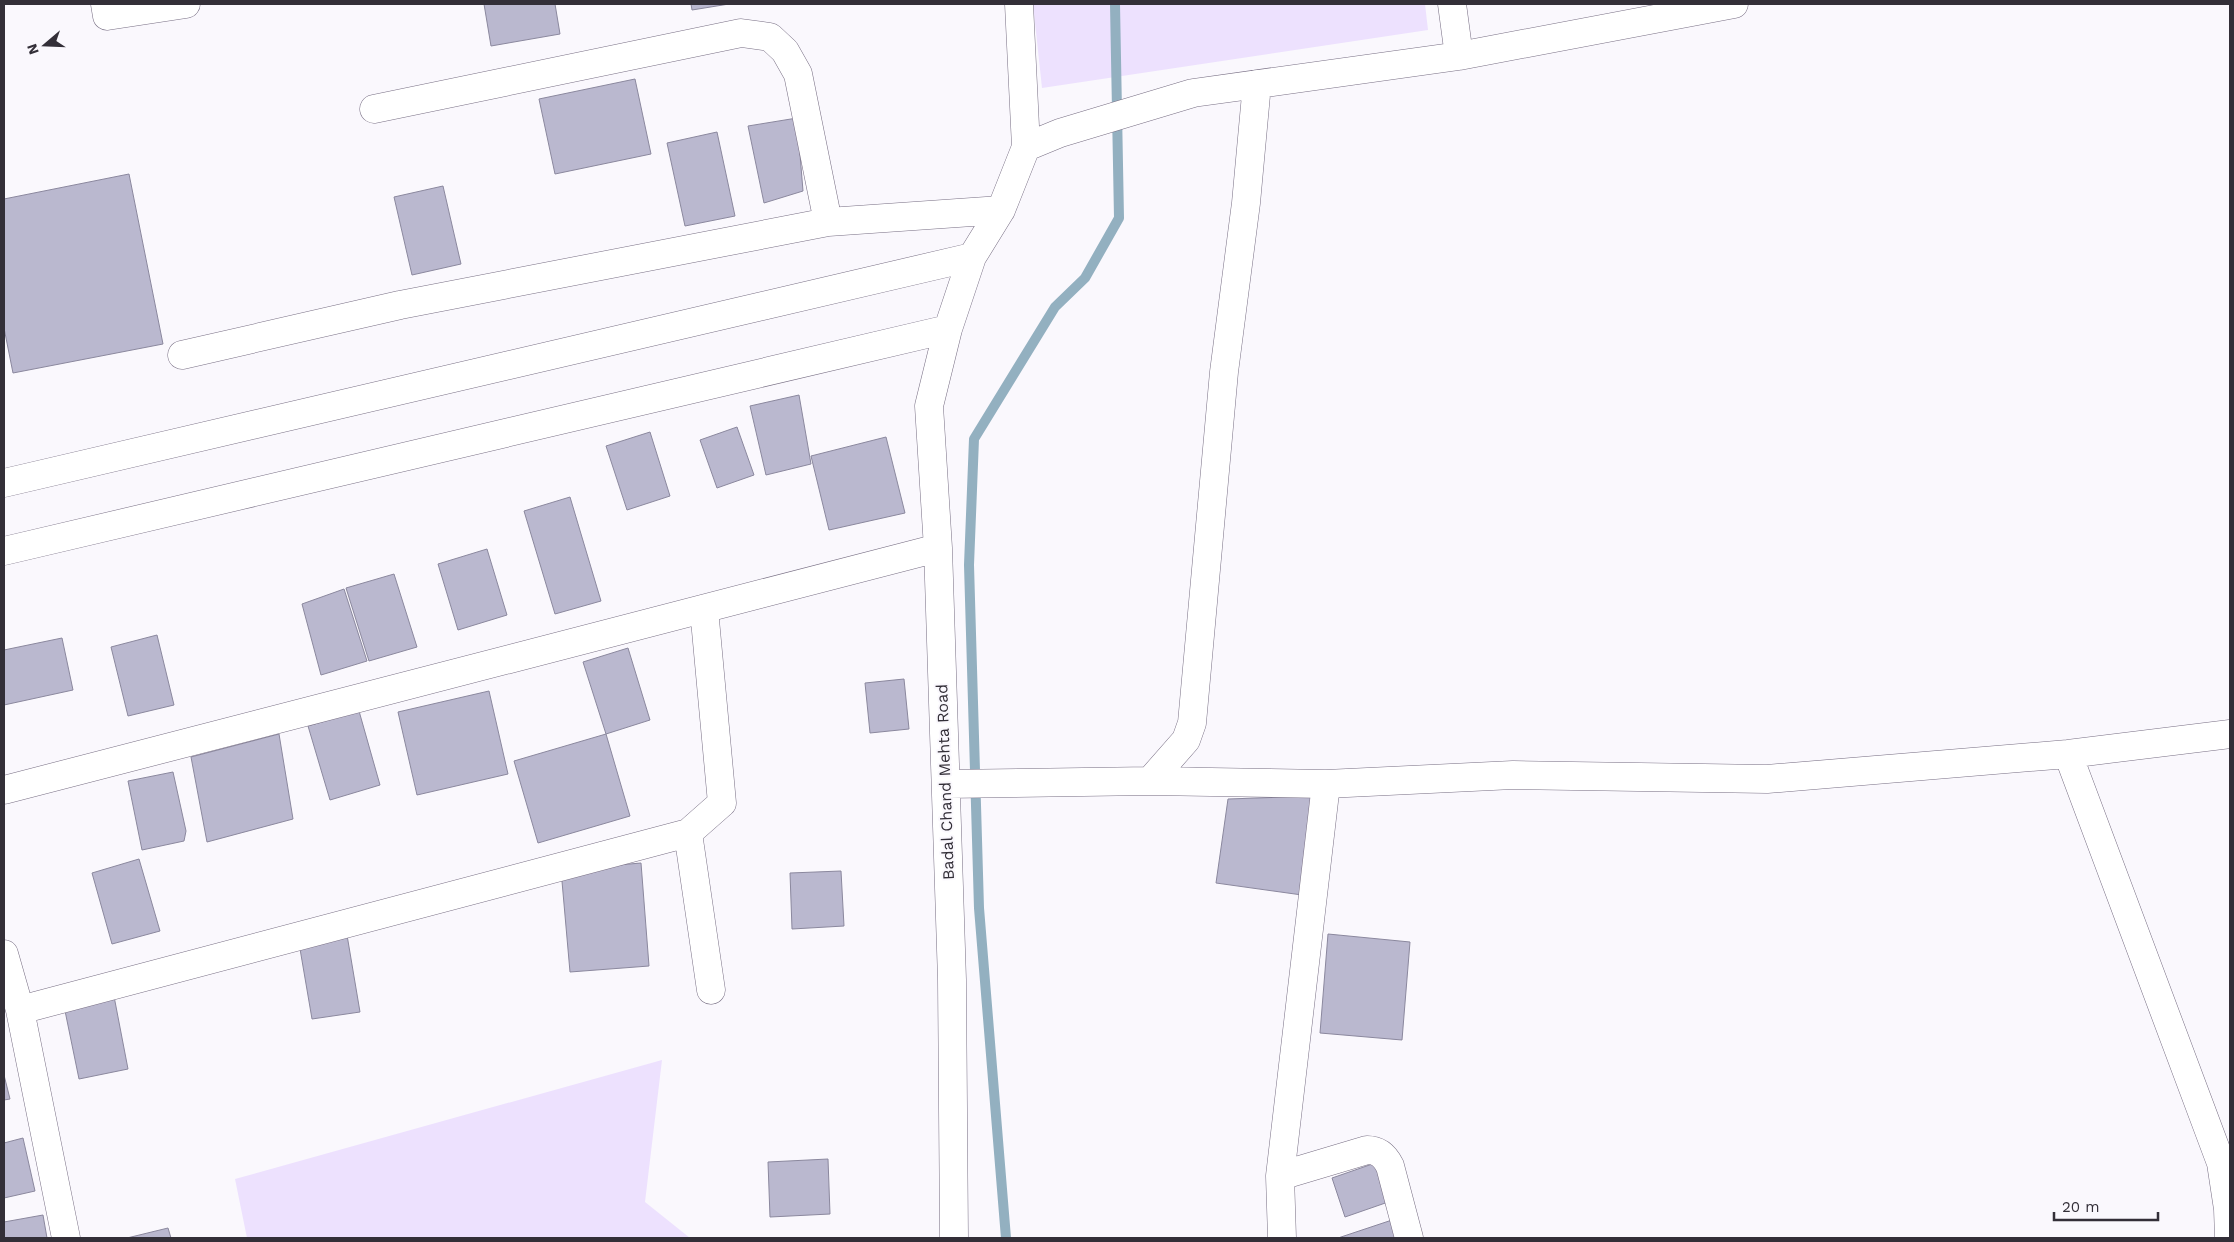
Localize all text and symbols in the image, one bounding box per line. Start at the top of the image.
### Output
north arrow [20,20,70,70]
text: N [23,42,42,57]
street label: Badal Chand Mehta Road [932,684,958,880]
scale bar [2054,1190,2158,1222]
text: 20 m [2062,1198,2100,1216]

